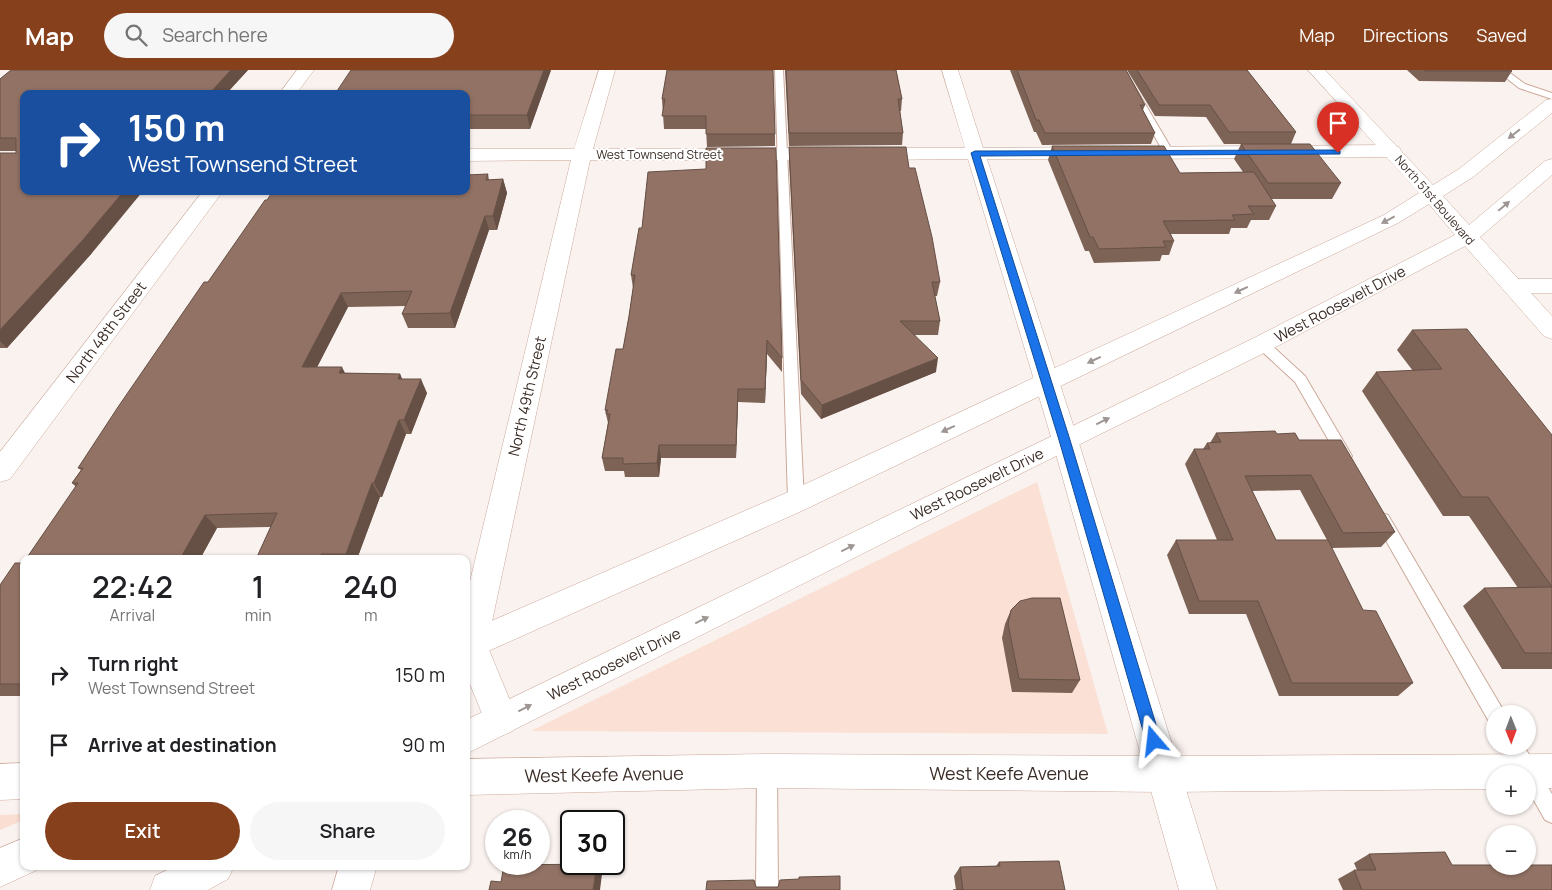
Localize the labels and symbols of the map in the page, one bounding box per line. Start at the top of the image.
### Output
pin [1317,102,1359,153]
one-way arrow [1508,129,1521,140]
street label: West Townsend Street [596,146,722,163]
street label: North 51st Boulevard [1391,151,1479,249]
one-way arrow [1497,200,1510,211]
one-way arrow [1380,216,1395,224]
street label: West Roosevelt Drive [1271,260,1410,348]
street label: North 48th Street [61,277,151,387]
one-way arrow [1234,286,1248,294]
street label: North 49th Street [503,334,551,458]
one-way arrow [1087,356,1102,364]
one-way arrow [1096,417,1110,425]
one-way arrow [940,425,955,434]
street label: West Roosevelt Drive [907,442,1047,525]
one-way arrow [841,544,855,552]
one-way arrow [695,616,709,624]
street label: West Roosevelt Drive [544,622,684,705]
one-way arrow [518,704,533,712]
north arrow [1486,705,1536,755]
position arrow [1127,714,1179,766]
street label: West Keefe Avenue [524,761,684,787]
street label: West Keefe Avenue [929,761,1089,785]
speed limit sign: 30 [560,810,625,875]

